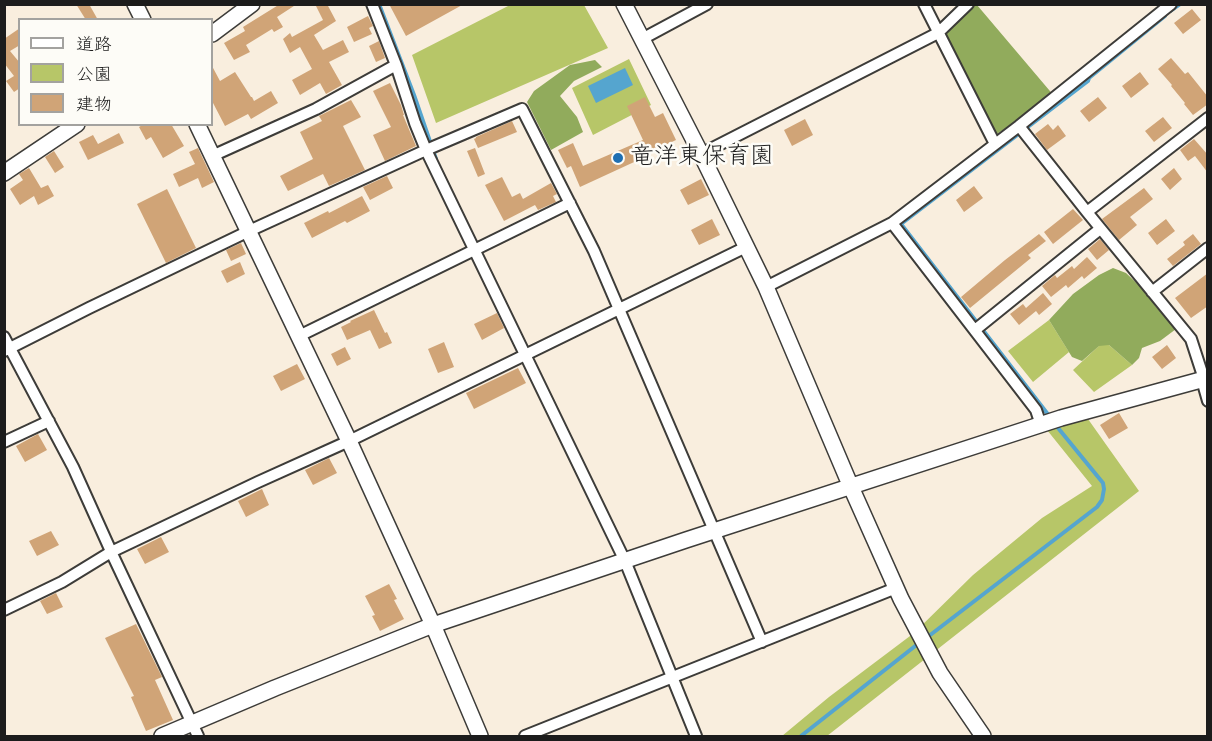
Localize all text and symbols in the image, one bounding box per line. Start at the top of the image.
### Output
legend [18,18,213,126]
text: 道路 [76,33,112,57]
text: 公園 [76,63,112,87]
text: 建物 [76,93,112,117]
place label: 竜洋東保育園 [630,144,774,172]
marker: 竜洋東保育園 [611,151,625,165]

